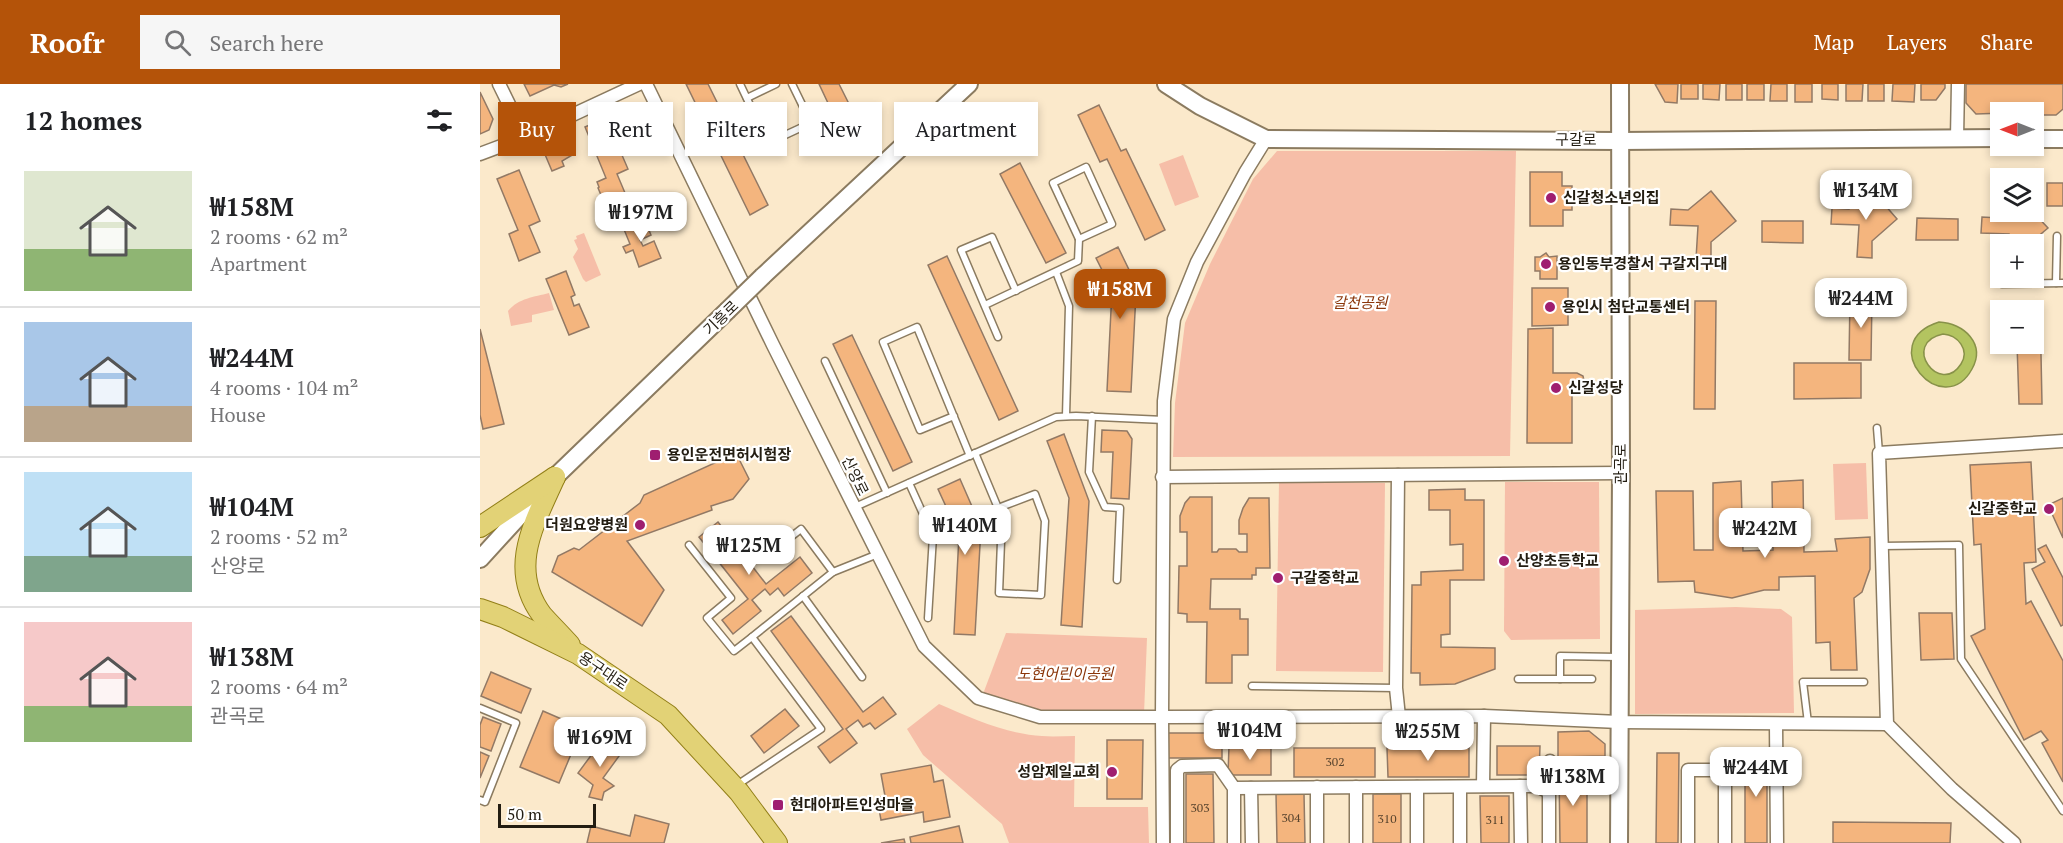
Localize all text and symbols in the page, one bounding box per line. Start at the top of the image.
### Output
search box [140,15,560,69]
text: Roofr [30,24,104,61]
icon: search [161,26,194,59]
text: Search here [209,28,324,57]
text: Map [1813,28,1854,56]
text: Layers [1887,28,1947,56]
text: Share [1980,28,2033,56]
chip: Buy [498,102,576,156]
chip: Rent [588,102,673,156]
chip: Filters [685,102,787,156]
chip: New [799,102,882,156]
chip: Apartment [894,102,1038,156]
north arrow [1990,102,2044,156]
map controls [1990,102,2044,354]
text: 12 homes [24,103,142,137]
icon: filters [423,104,456,137]
street label: 구갈로 [1555,129,1597,149]
button: layers [1990,168,2044,222]
pin: ₩134M [1824,170,1908,221]
text: ₩134M [1834,176,1898,203]
place label: 신갈청소년의집 [1563,187,1660,207]
text: ₩158M [210,189,294,223]
marker: 신갈청소년의집 [1544,191,1558,205]
pin: ₩197M [599,192,683,243]
icon: home [72,195,144,267]
text: ₩197M [609,198,673,225]
text: 2 rooms · 62 m² [210,223,348,250]
button: + [1990,234,2044,288]
text: Apartment [210,250,307,277]
place label: 용인동부경찰서 구갈지구대 [1558,253,1728,273]
marker: 용인동부경찰서 구갈지구대 [1539,257,1553,271]
pin: ₩158M [1078,269,1162,320]
text: ₩158M [1088,275,1152,302]
pin: ₩244M [1819,278,1903,329]
text: ₩244M [1829,284,1893,311]
park label: 갈천공원 [1332,292,1389,312]
street label: 기흥로 [698,296,742,339]
place label: 용인시 첨단교통센터 [1562,296,1690,316]
marker: 용인시 첨단교통센터 [1543,300,1557,314]
button: − [1990,300,2044,354]
text: ₩244M [210,340,294,374]
icon: home [72,346,144,418]
text: 4 rooms · 104 m² [210,374,358,401]
place label: 신갈성당 [1568,377,1623,397]
marker: 신갈성당 [1549,381,1563,395]
text: House [210,401,266,428]
street label: 관곡로 [1610,443,1630,485]
place label: 용인운전면허시험장 [667,444,791,464]
marker: 용인운전면허시험장 [648,448,662,462]
street label: 산양로 [838,453,874,499]
text: ₩104M [210,489,294,523]
icon: home [72,496,144,568]
place label: 신갈중학교 [1968,498,2037,518]
marker: 신갈중학교 [2042,502,2056,516]
pin: ₩140M [923,505,1007,556]
pin: ₩242M [1723,508,1807,559]
text: ₩140M [933,511,997,538]
place label: 더원요양병원 [545,514,628,534]
text: ₩242M [1733,514,1797,541]
marker: 더원요양병원 [633,518,647,532]
text: 2 rooms · 52 m² [210,523,348,550]
pin: ₩125M [707,525,791,576]
text: ₩125M [717,531,781,558]
place label: 산양초등학교 [1516,550,1599,570]
text: 산양로 [210,552,265,579]
marker: 산양초등학교 [1497,554,1511,568]
place label: 구갈중학교 [1290,567,1359,587]
marker: 구갈중학교 [1271,571,1285,585]
text: ₩138M [210,639,294,673]
icon: home [72,646,144,718]
street label: 용구대로 [575,646,632,694]
park label: 도현어린이공원 [1017,663,1114,683]
text: 2 rooms · 64 m² [210,673,348,700]
text: 관곡로 [210,702,265,729]
pin: ₩104M [1208,710,1292,761]
pin: ₩255M [1386,711,1470,762]
text: ₩104M [1218,716,1282,743]
pin: ₩169M [558,717,642,768]
text: ₩255M [1396,717,1460,744]
text: ₩169M [568,723,632,750]
pin: ₩244M [1714,747,1798,798]
text: ₩244M [1724,753,1788,780]
house number: 302 [1325,754,1345,769]
pin: ₩138M [1531,756,1615,807]
place label: 성암제일교회 [1017,761,1100,781]
text: ₩138M [1541,762,1605,789]
marker: 성암제일교회 [1105,765,1119,779]
place label: 현대아파트인성마을 [790,794,914,814]
marker: 현대아파트인성마을 [771,798,785,812]
house number: 303 [1190,800,1210,815]
scale bar [498,801,596,828]
text: 50 m [507,803,542,825]
house number: 304 [1281,810,1301,825]
house number: 310 [1377,811,1397,826]
house number: 311 [1485,812,1505,827]

